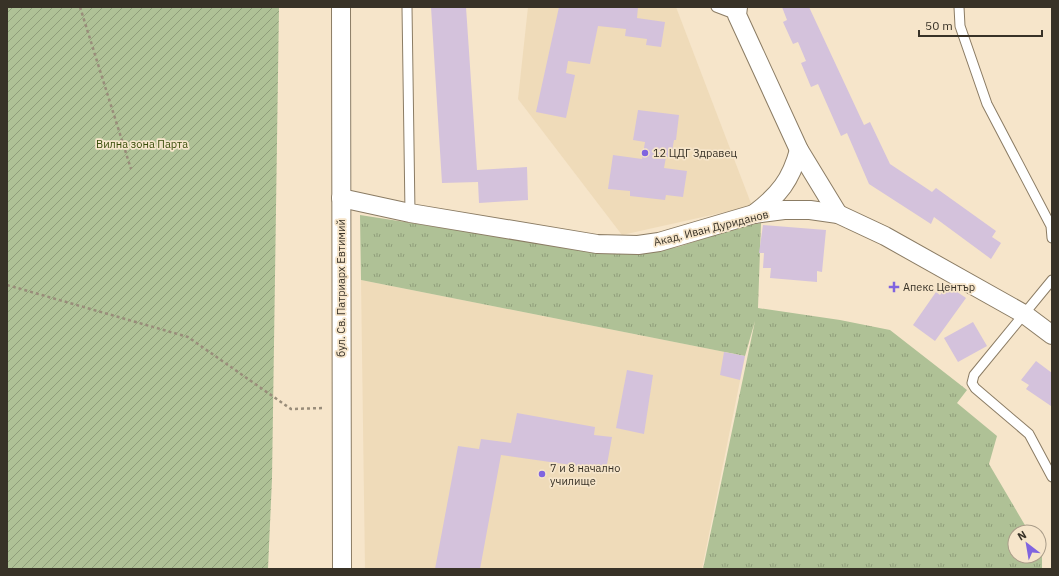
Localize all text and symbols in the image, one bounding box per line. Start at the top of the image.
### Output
scale bar [919,12,1042,38]
text: 50 m [925,18,953,33]
park label: Вилна зона Парта [96,137,188,151]
place label: 12 ЦДГ Здравец [653,146,737,160]
marker: 12 ЦДГ Здравец [640,148,650,158]
street label: Акад. Иван Дуриданов [652,207,770,249]
street label: бул. Св. Патриарх Евтимий [334,219,348,357]
place label: Апекс Център [903,280,975,294]
marker: Апекс Център [888,281,900,293]
place label: 7 и 8 начално училище [550,461,620,488]
marker: 7 и 8 начално училище [537,469,547,479]
north arrow [1007,524,1047,564]
text: N [1015,527,1029,543]

